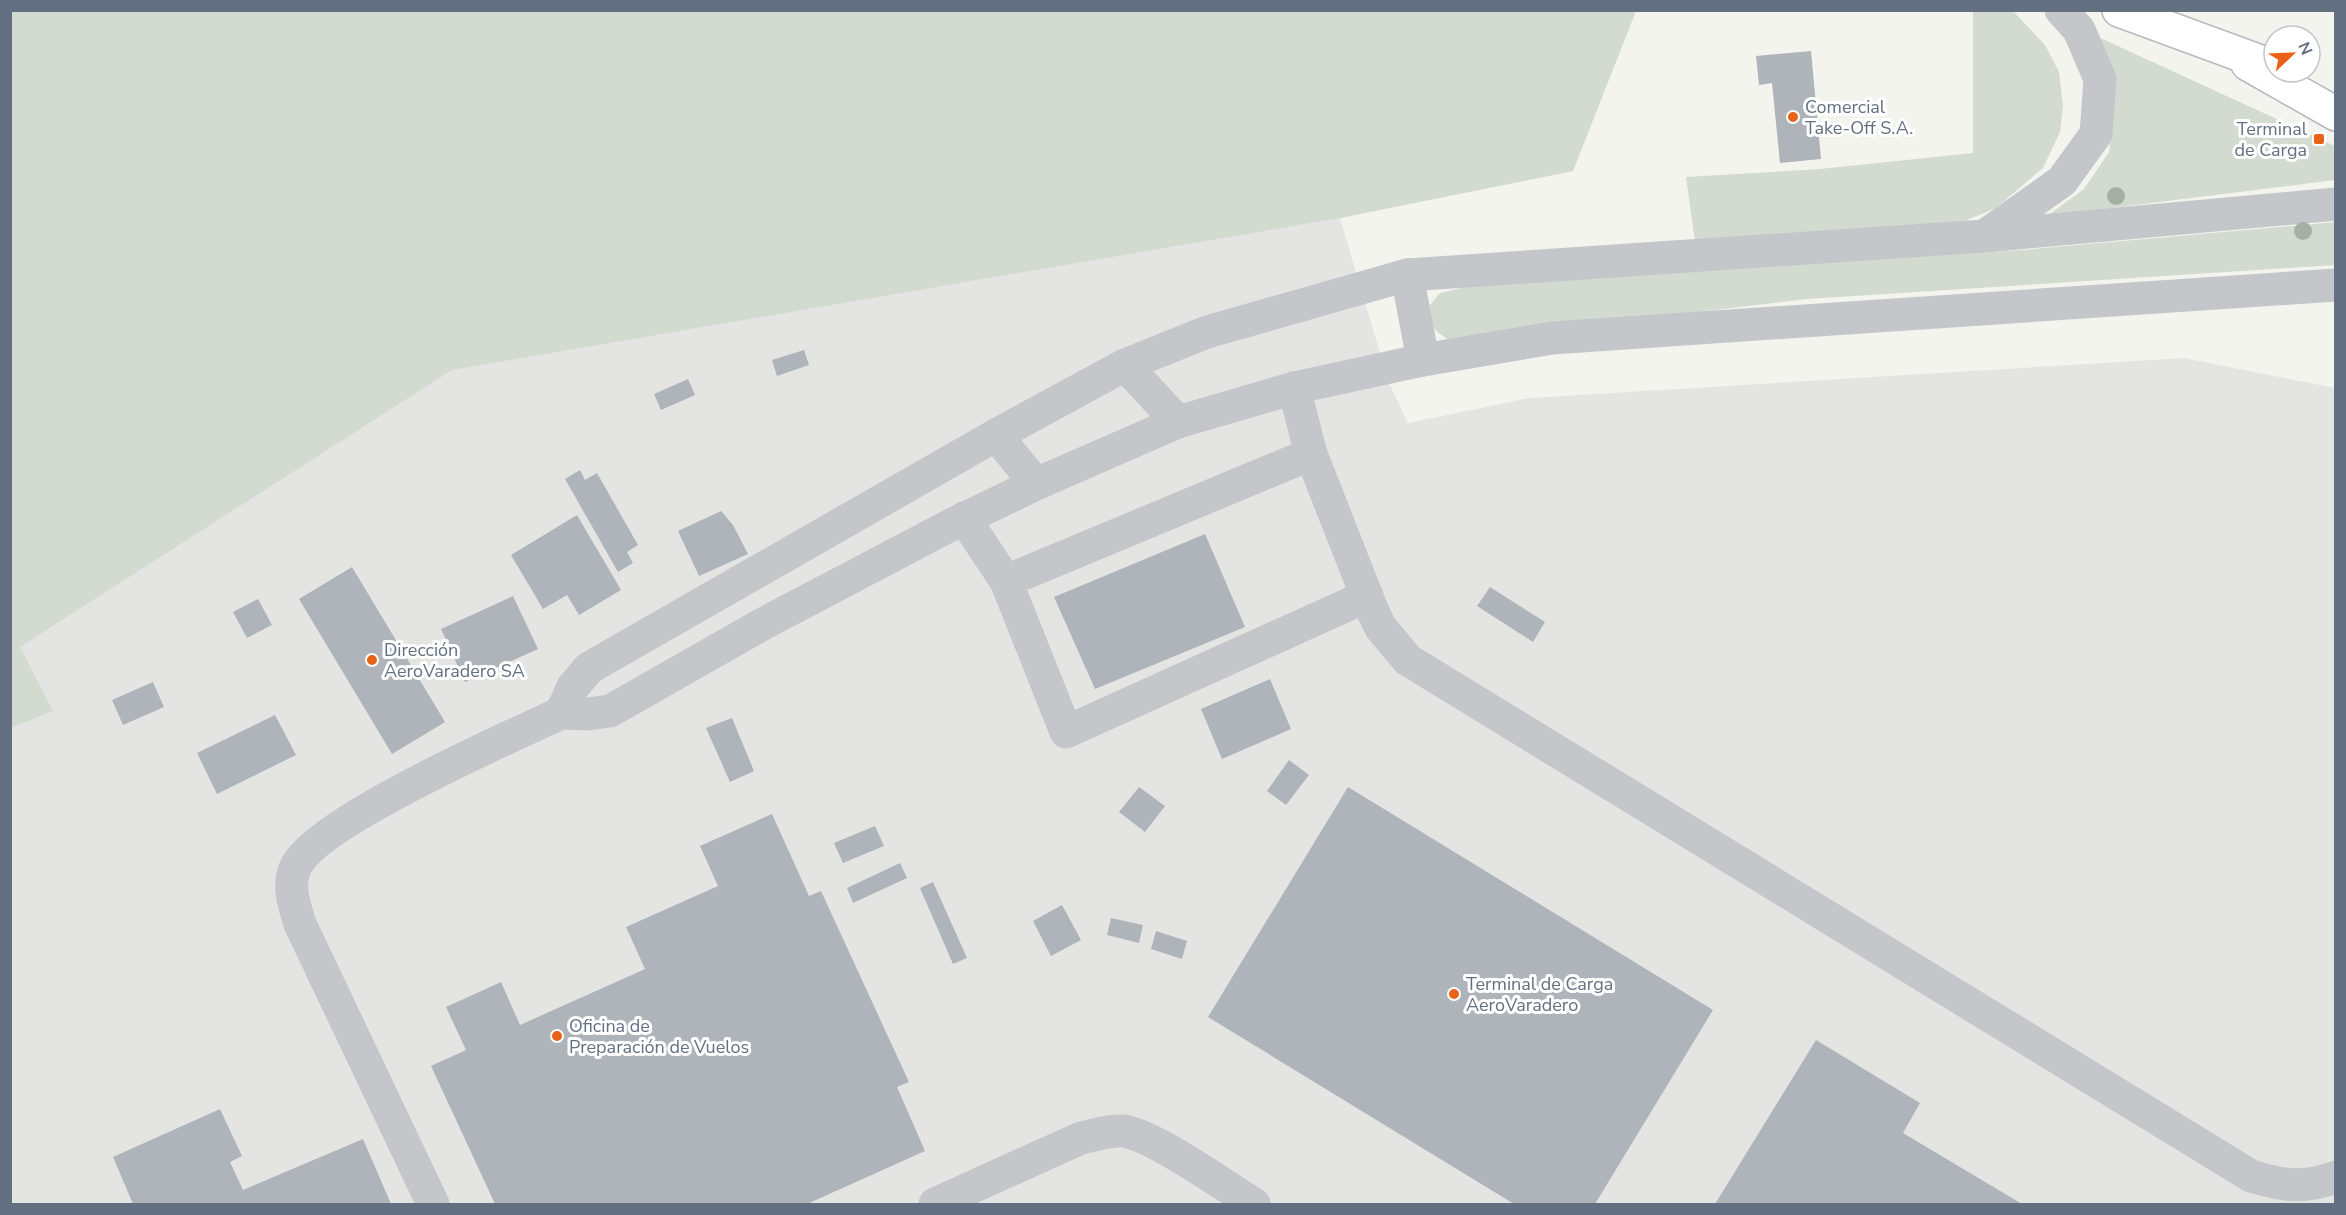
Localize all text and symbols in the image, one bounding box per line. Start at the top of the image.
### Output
north arrow [2262,24,2322,84]
text: N [2292,39,2317,58]
place label: Comercial Take-Off S.A. [1805,95,1913,140]
marker: Comercial Take-Off S.A. [1786,110,1800,124]
place label: Terminal de Carga [2235,117,2308,162]
marker: Terminal de Carga [2312,132,2326,146]
place label: Dirección AeroVaradero SA [384,638,525,683]
marker: Dirección AeroVaradero SA [365,653,379,667]
place label: Terminal de Carga AeroVaradero [1466,972,1613,1017]
marker: Terminal de Carga AeroVaradero [1447,987,1461,1001]
place label: Oficina de Preparación de Vuelos [569,1014,749,1059]
marker: Oficina de Preparación de Vuelos [550,1029,564,1043]

